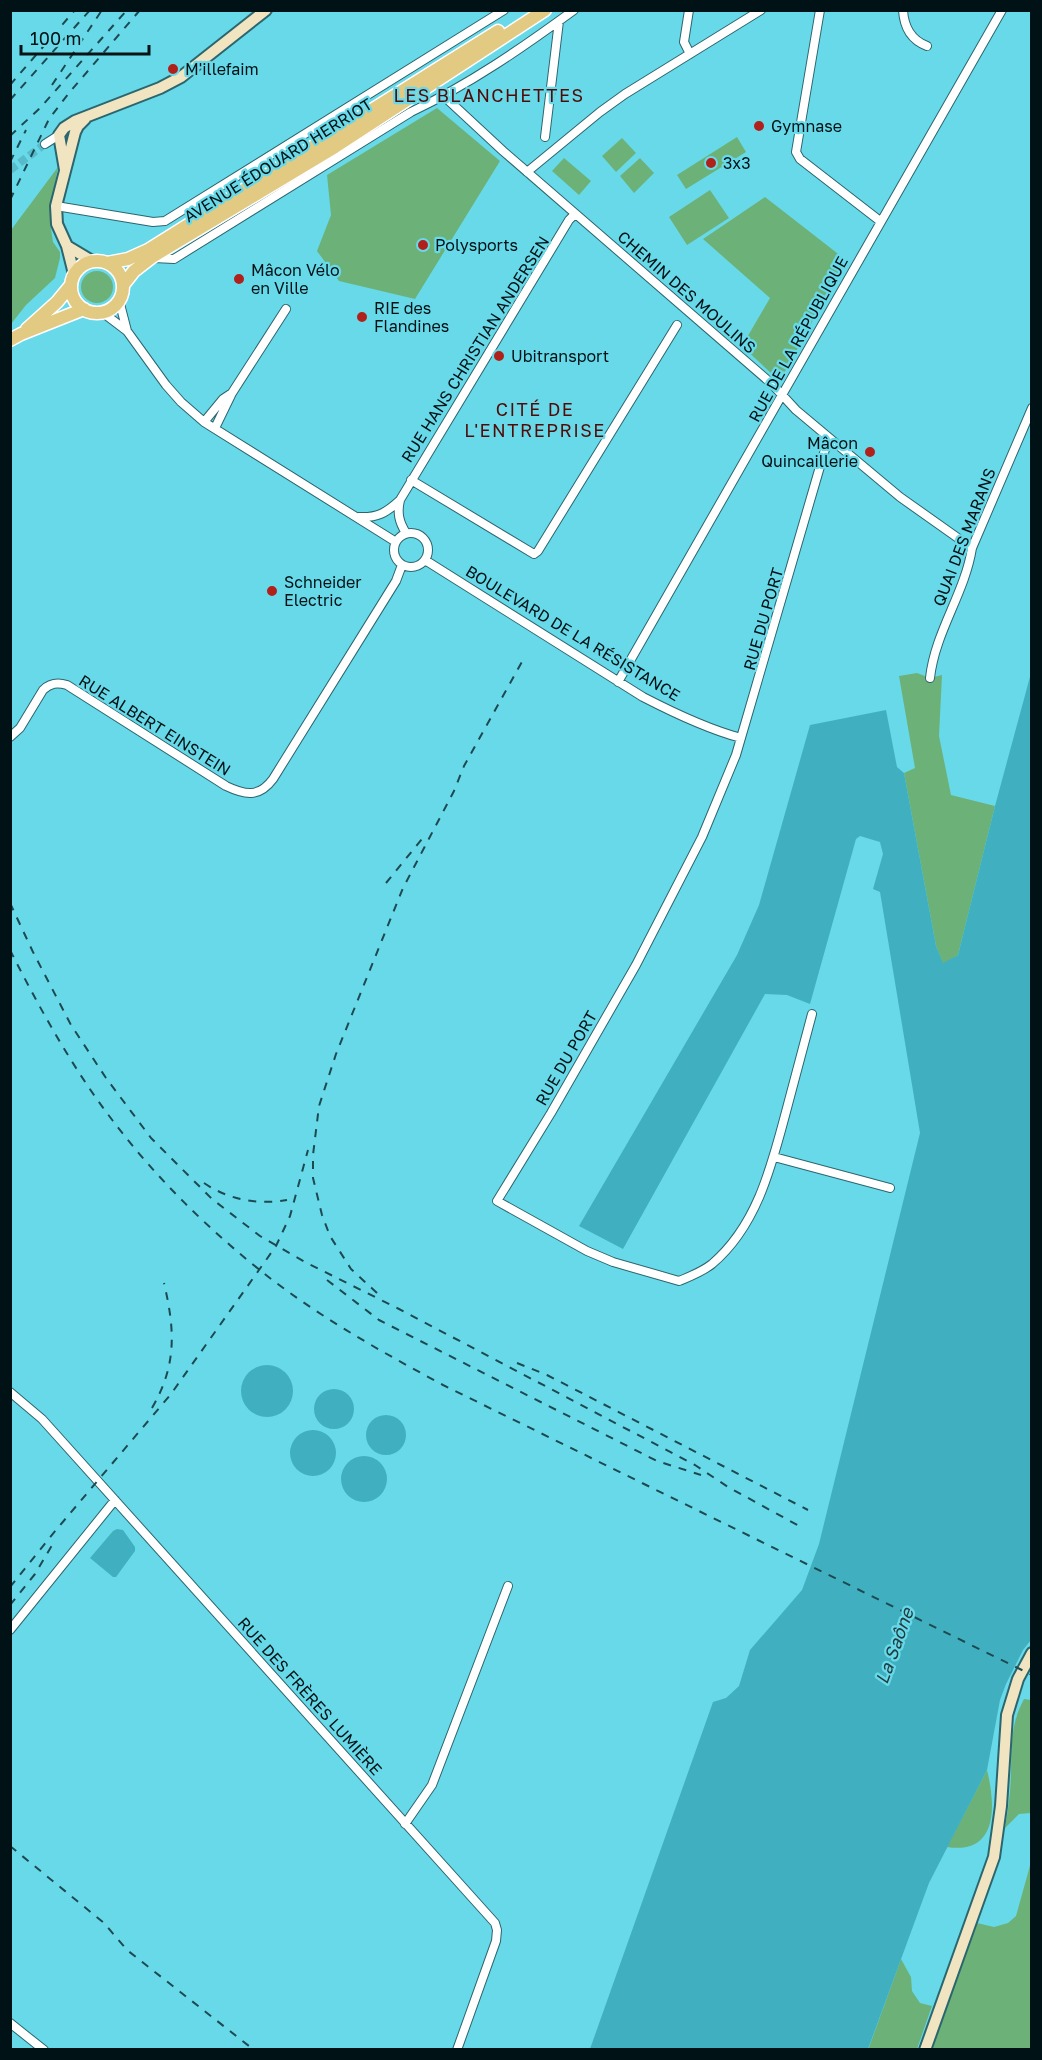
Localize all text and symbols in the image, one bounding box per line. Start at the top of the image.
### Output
scale bar [21,18,148,56]
text: 100 m [30,27,81,49]
place label: M'illefaim [185,59,259,79]
marker: M'illefaim [166,62,180,76]
district label: LES BLANCHETTES [394,84,584,106]
street label: AVENUE ÉDOUARD HERRIOT [180,94,376,226]
place label: Gymnase [771,116,842,136]
marker: Gymnase [752,119,766,133]
place label: 3x3 [723,153,751,173]
marker: 3x3 [704,156,718,170]
street label: CHEMIN DES MOULINS [614,226,760,358]
street label: RUE HANS CHRISTIAN ANDERSEN [397,232,553,466]
place label: Polysports [435,235,518,255]
marker: Polysports [416,238,430,252]
street label: RUE DE LA RÉPUBLIQUE [744,253,852,425]
place label: Mâcon Vélo en Ville [251,260,340,298]
marker: Mâcon Vélo en Ville [232,272,246,286]
place label: RIE des Flandines [374,298,449,336]
marker: RIE des Flandines [355,310,369,324]
place label: Ubitransport [511,346,609,366]
marker: Ubitransport [492,349,506,363]
district label: CITÉ DE L'ENTREPRISE [464,398,606,441]
place label: Mâcon Quincaillerie [761,433,858,471]
marker: Mâcon Quincaillerie [863,445,877,459]
street label: QUAI DES MARANS [928,465,1000,609]
street label: BOULEVARD DE LA RÉSISTANCE [462,561,684,705]
street label: RUE DU PORT [739,565,787,673]
place label: Schneider Electric [284,572,362,610]
marker: Schneider Electric [265,584,279,598]
street label: RUE ALBERT EINSTEIN [75,670,235,780]
street label: RUE DU PORT [531,1007,601,1109]
water label: La Saône [870,1603,918,1687]
street label: RUE DES FRÈRES LUMIÈRE [234,1613,386,1779]

